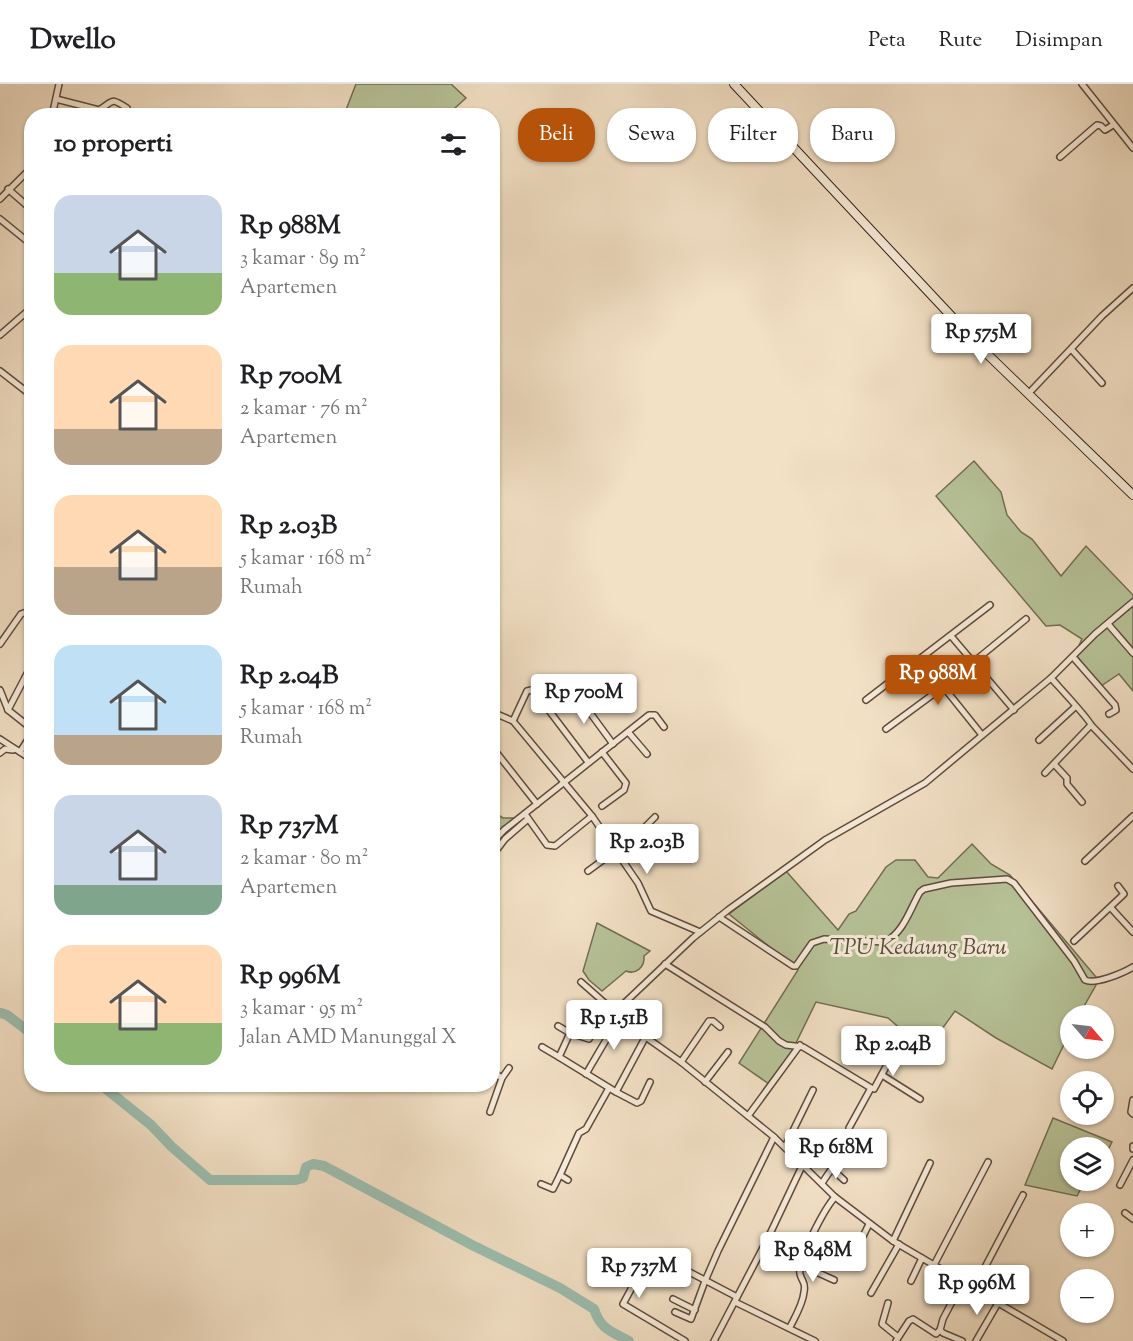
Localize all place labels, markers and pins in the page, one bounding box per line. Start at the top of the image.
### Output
pin: Rp 575M [926,314,1036,365]
pin: Rp 988M [883,655,993,706]
pin: Rp 700M [529,674,639,725]
pin: Rp 2.03B [585,824,709,875]
pin: Rp 1.51B [552,1000,676,1051]
pin: Rp 2.04B [831,1026,955,1077]
pin: Rp 618M [781,1129,891,1180]
pin: Rp 848M [758,1232,868,1283]
pin: Rp 737M [584,1248,694,1299]
pin: Rp 996M [922,1265,1032,1316]

